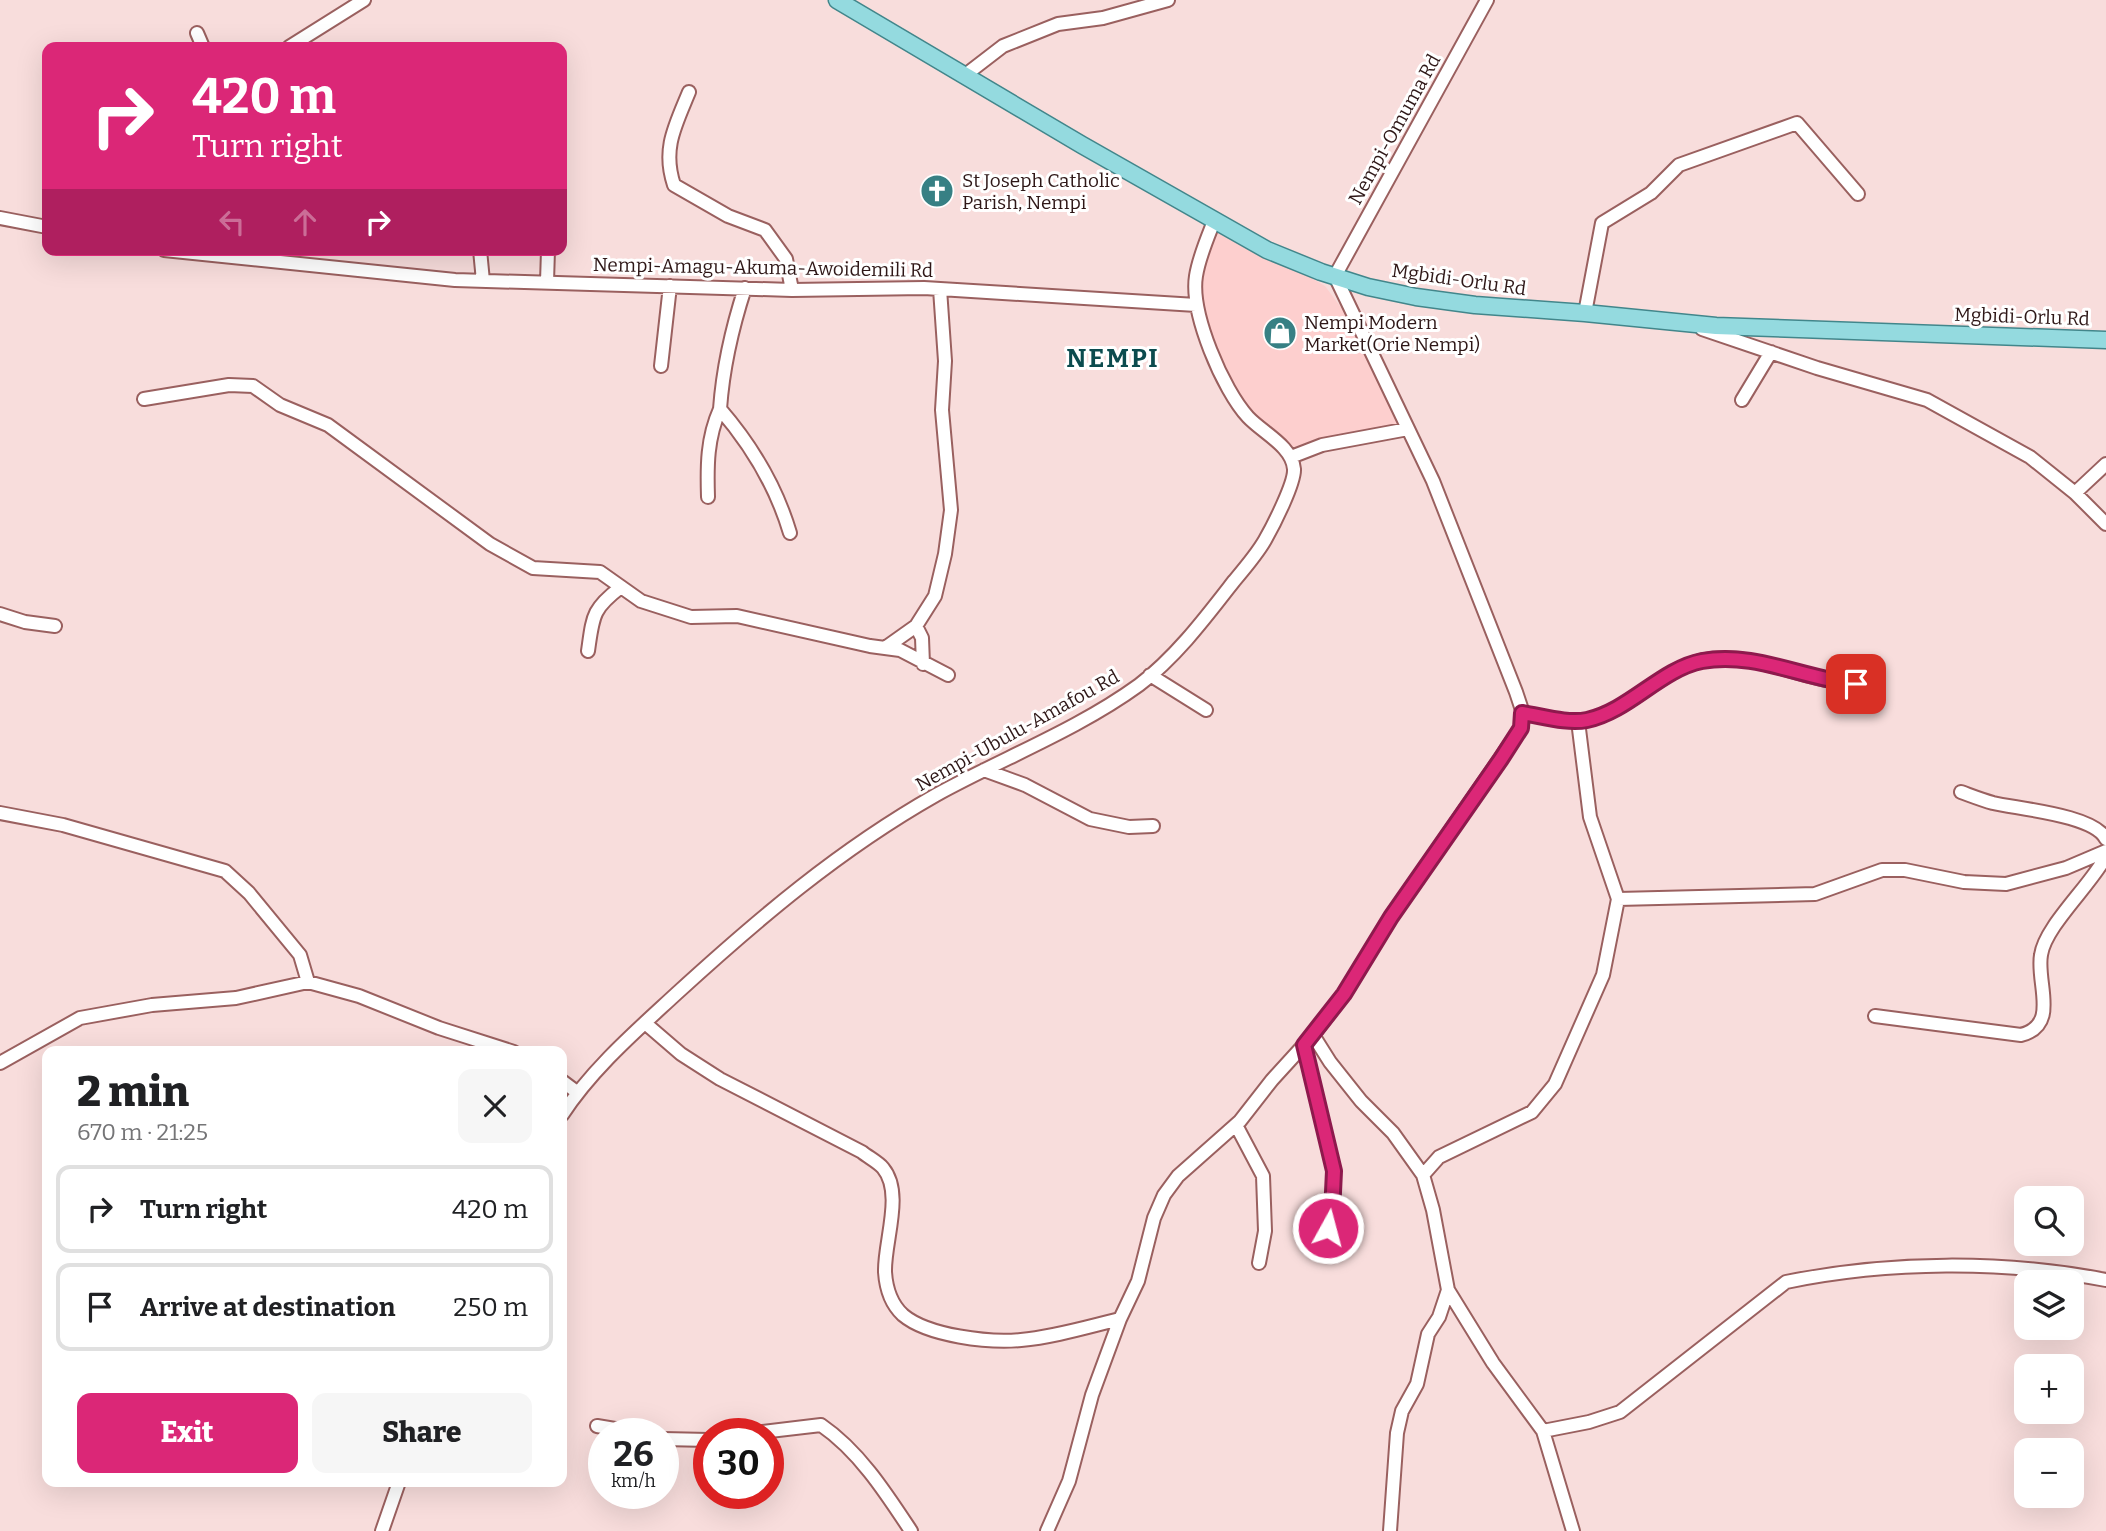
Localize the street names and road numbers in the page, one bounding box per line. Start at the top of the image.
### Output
street label: Nempi-Omuma Rd [1344,50,1445,208]
street label: Nempi-Amagu-Akuma-Awoidemili Rd [593,253,933,282]
street label: Mgbidi-Orlu Rd [1390,259,1528,300]
street label: Mgbidi-Orlu Rd [1954,303,2090,330]
street label: Nempi-Ubulu-Amafou Rd [911,665,1123,796]

